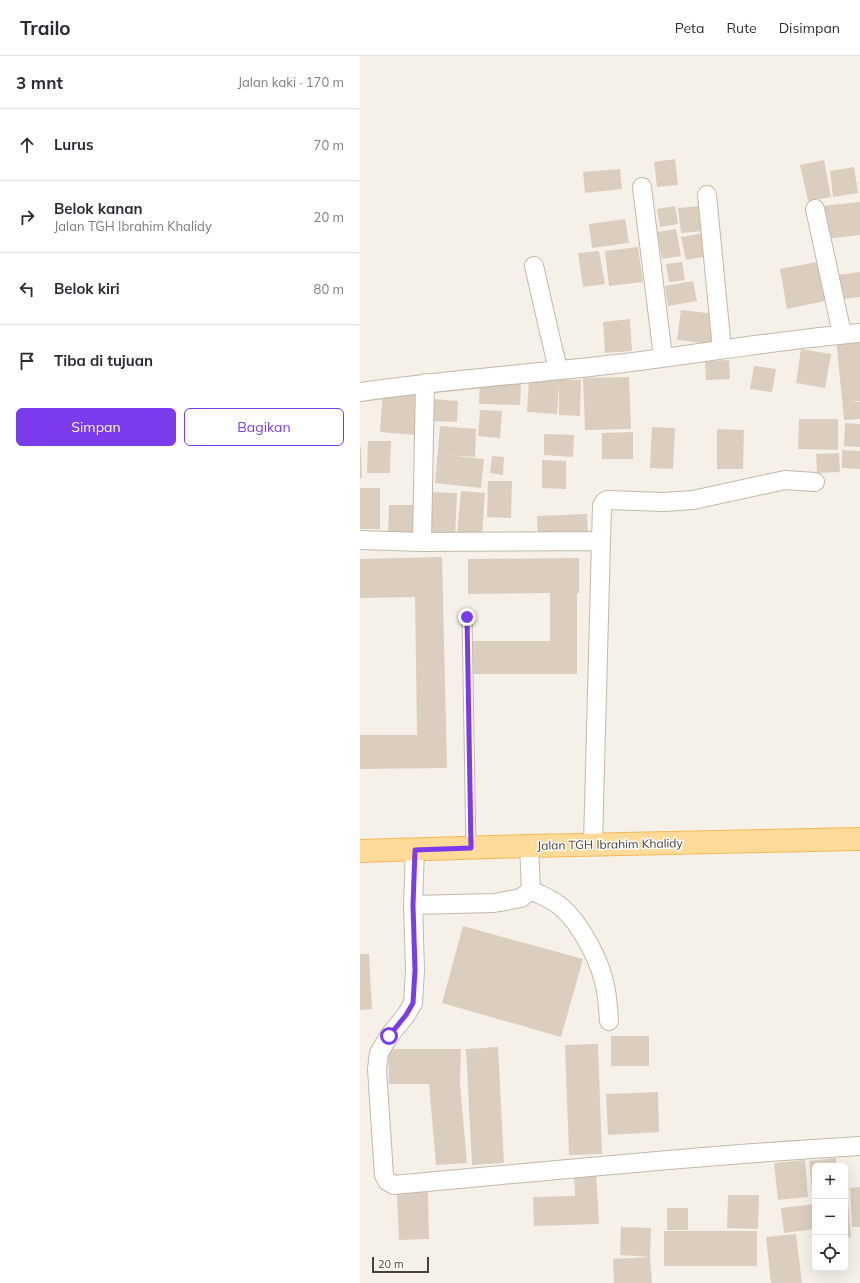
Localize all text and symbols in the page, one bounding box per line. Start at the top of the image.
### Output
text: Trailo [20,16,71,40]
text: Peta [675,19,704,37]
text: Rute [726,19,757,37]
text: Disimpan [779,19,840,37]
text: 3 mnt [16,72,63,93]
text: Jalan kaki · 170 m [238,74,344,90]
icon: ahead [16,134,38,156]
text: Lurus [54,135,94,154]
text: 70 m [314,137,344,153]
text: Belok kanan [54,199,143,218]
icon: right [16,206,38,228]
text: 20 m [314,209,344,225]
text: Jalan TGH Ibrahim Khalidy [54,218,212,234]
icon: left [16,278,38,300]
text: Belok kiri [54,279,120,298]
text: 80 m [314,281,344,297]
icon: arrive [16,350,38,372]
text: Tiba di tujuan [54,351,153,370]
button: Simpan [16,408,176,446]
button: Bagikan [184,408,344,446]
route end [458,608,476,626]
street label: Jalan TGH Ibrahim Khalidy [537,835,684,853]
route start [380,1027,398,1045]
map controls [812,1163,848,1271]
button: + [812,1163,848,1199]
button: − [812,1199,848,1235]
button: locate [812,1235,848,1271]
scale bar [372,1255,429,1274]
text: 20 m [378,1257,404,1271]

